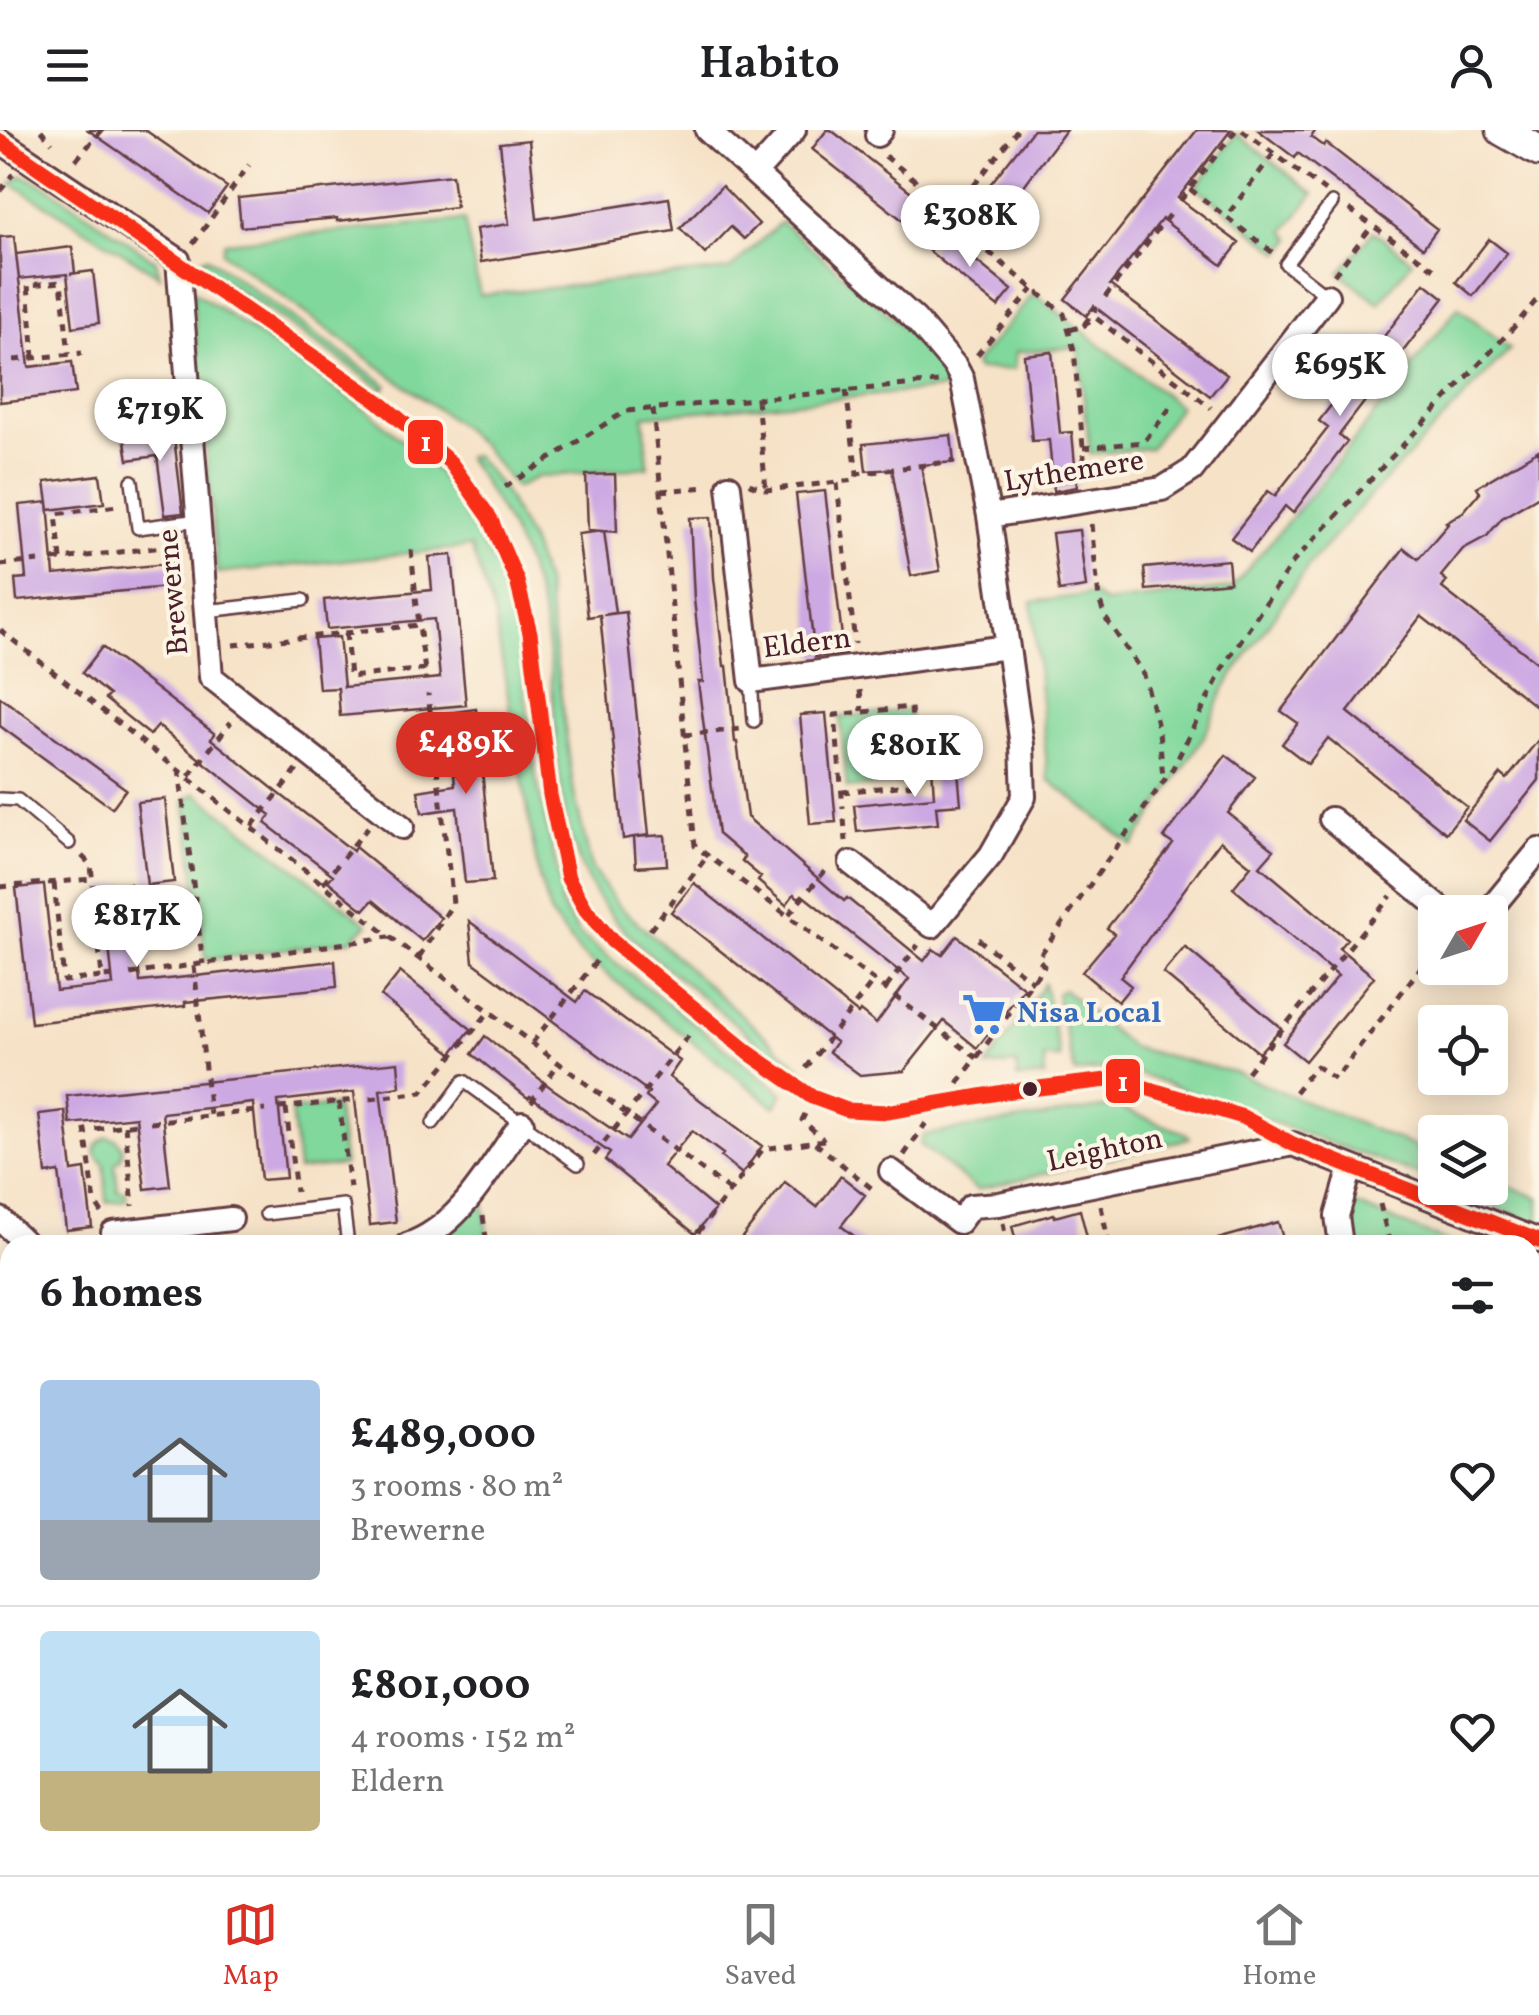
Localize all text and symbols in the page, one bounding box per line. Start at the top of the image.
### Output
text: Habito [699,34,840,97]
icon: menu [40,38,95,93]
icon: person [1444,38,1499,93]
pin: £308K [900,185,1040,270]
text: £308K [923,195,1017,239]
pin: £695K [1270,334,1410,419]
text: £695K [1294,344,1386,388]
pin: £719K [90,379,230,464]
text: £719K [116,389,204,433]
line badge: 1 [406,418,445,466]
text: 1 [420,424,432,463]
street label: Lythemere [1001,440,1147,504]
street label: Brewerne [148,527,200,657]
street label: Eldern [760,618,854,670]
pin: £489K [396,712,536,797]
pin: £801K [845,715,985,800]
text: £489K [418,722,514,766]
text: £801K [869,725,961,769]
pin: £817K [67,885,207,970]
text: £817K [93,895,181,939]
north arrow [1418,895,1508,985]
map controls [1418,895,1508,1205]
supermarket icon: Nisa Local [960,990,1008,1038]
place label: Nisa Local [1017,993,1161,1035]
button: locate [1418,1005,1508,1095]
line badge: 1 [1104,1057,1142,1105]
text: 1 [1117,1064,1129,1103]
unlabelled marker [1020,1079,1040,1099]
button: layers [1418,1115,1508,1205]
street label: Leighton [1043,1118,1167,1184]
text: 6 homes [40,1266,203,1325]
icon: filters [1445,1268,1500,1323]
text: £489,000 [350,1407,536,1466]
icon: home [120,1420,240,1540]
icon: heart [1445,1453,1500,1508]
text: 3 rooms · 80 m² [350,1466,563,1510]
text: Brewerne [350,1510,486,1554]
text: £801,000 [350,1658,530,1717]
icon: home [120,1671,240,1791]
icon: heart [1445,1704,1500,1759]
text: 4 rooms · 152 m² [350,1717,576,1761]
text: Eldern [350,1761,445,1805]
tab: Map [223,1897,279,1996]
tab: Saved [724,1897,797,1996]
tab: Home [1242,1897,1316,1996]

